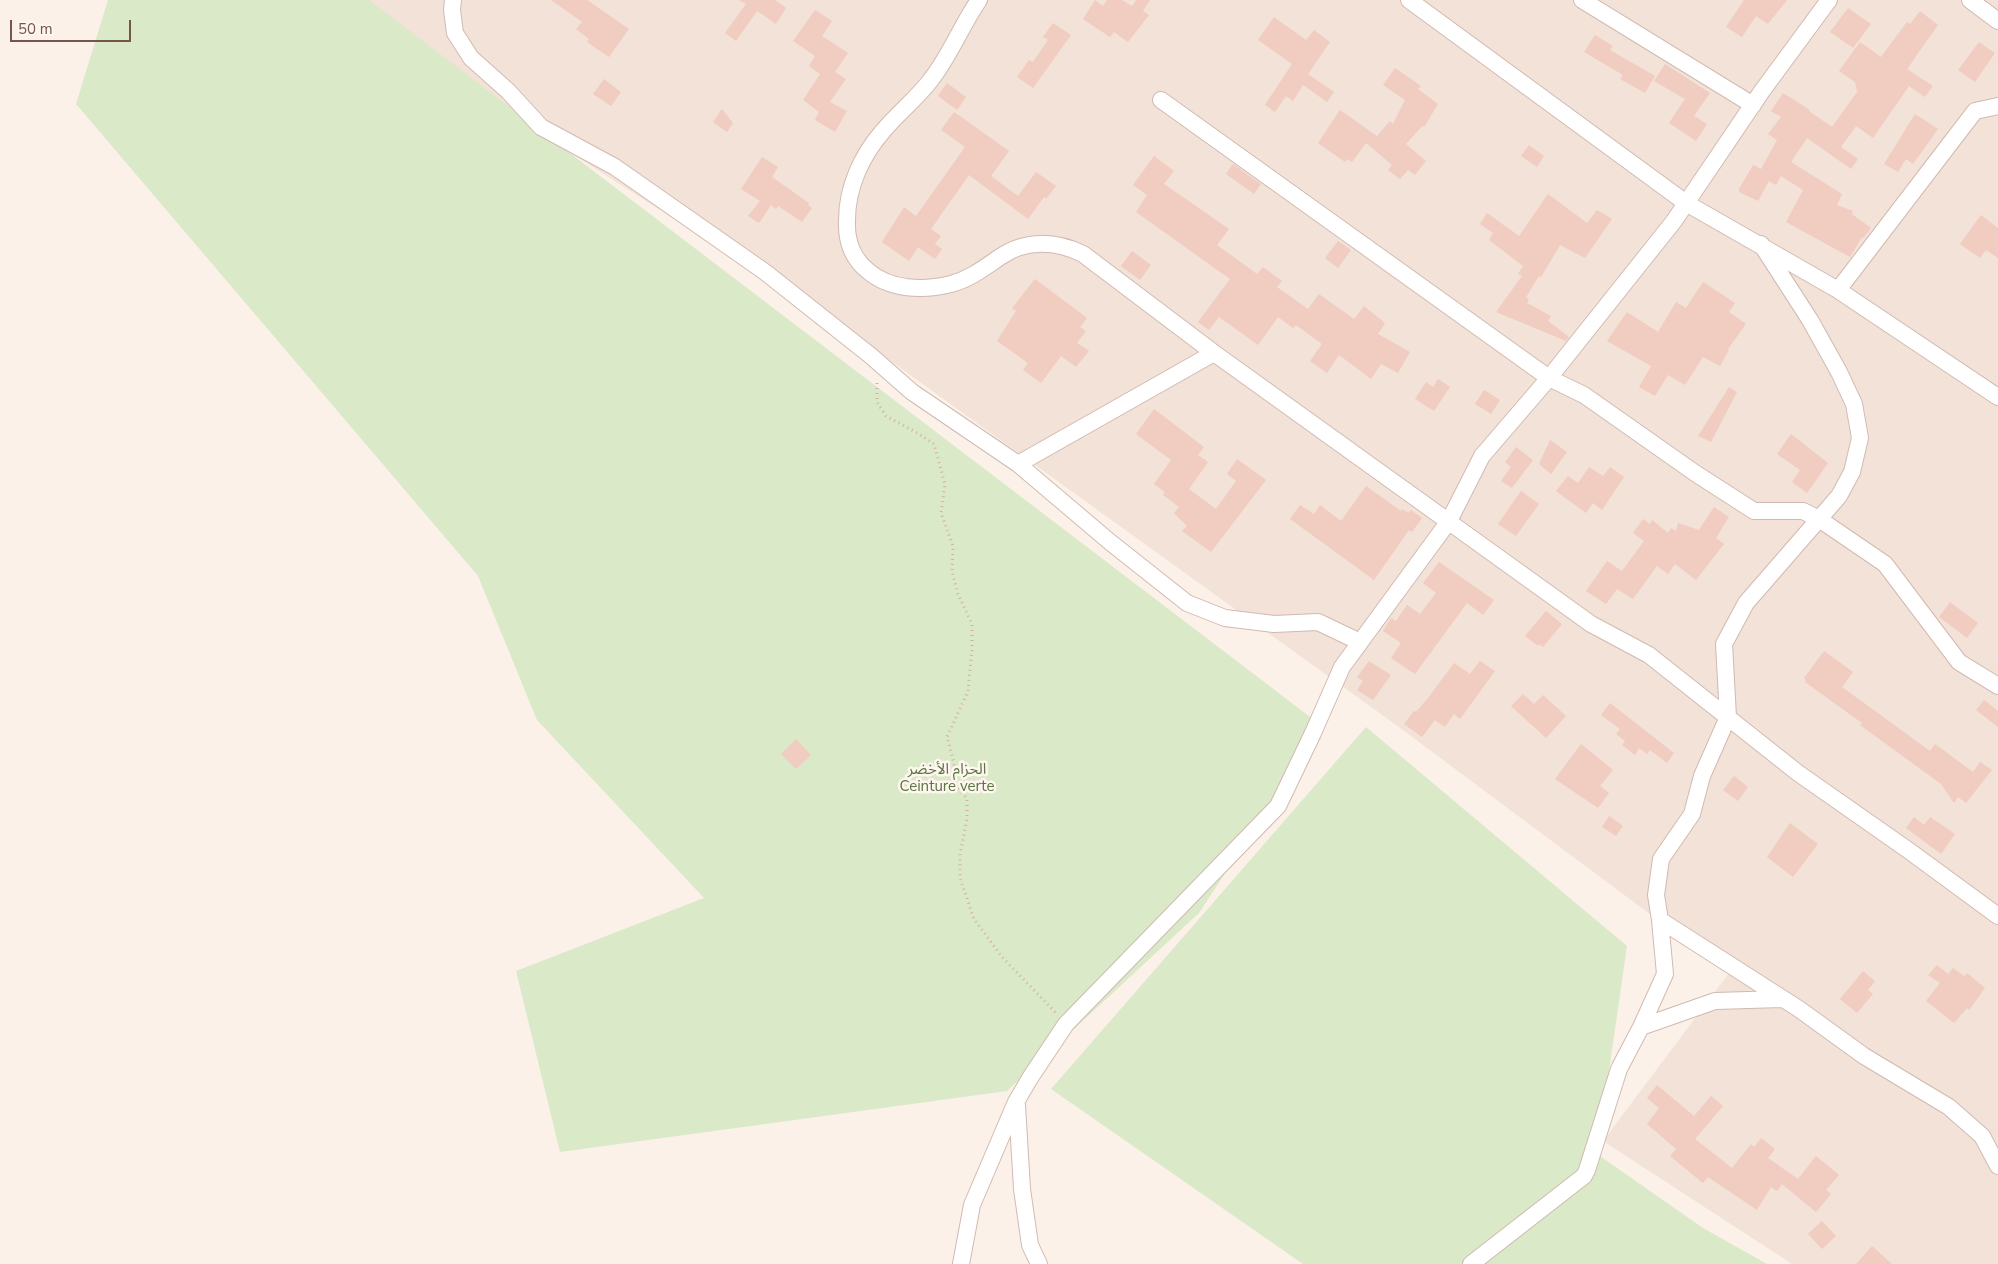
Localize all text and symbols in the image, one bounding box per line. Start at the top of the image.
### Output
scale bar [12,10,134,42]
text: 50 m [18,19,53,39]
park label: الحزام الأخضر Ceinture verte [900,761,994,796]

